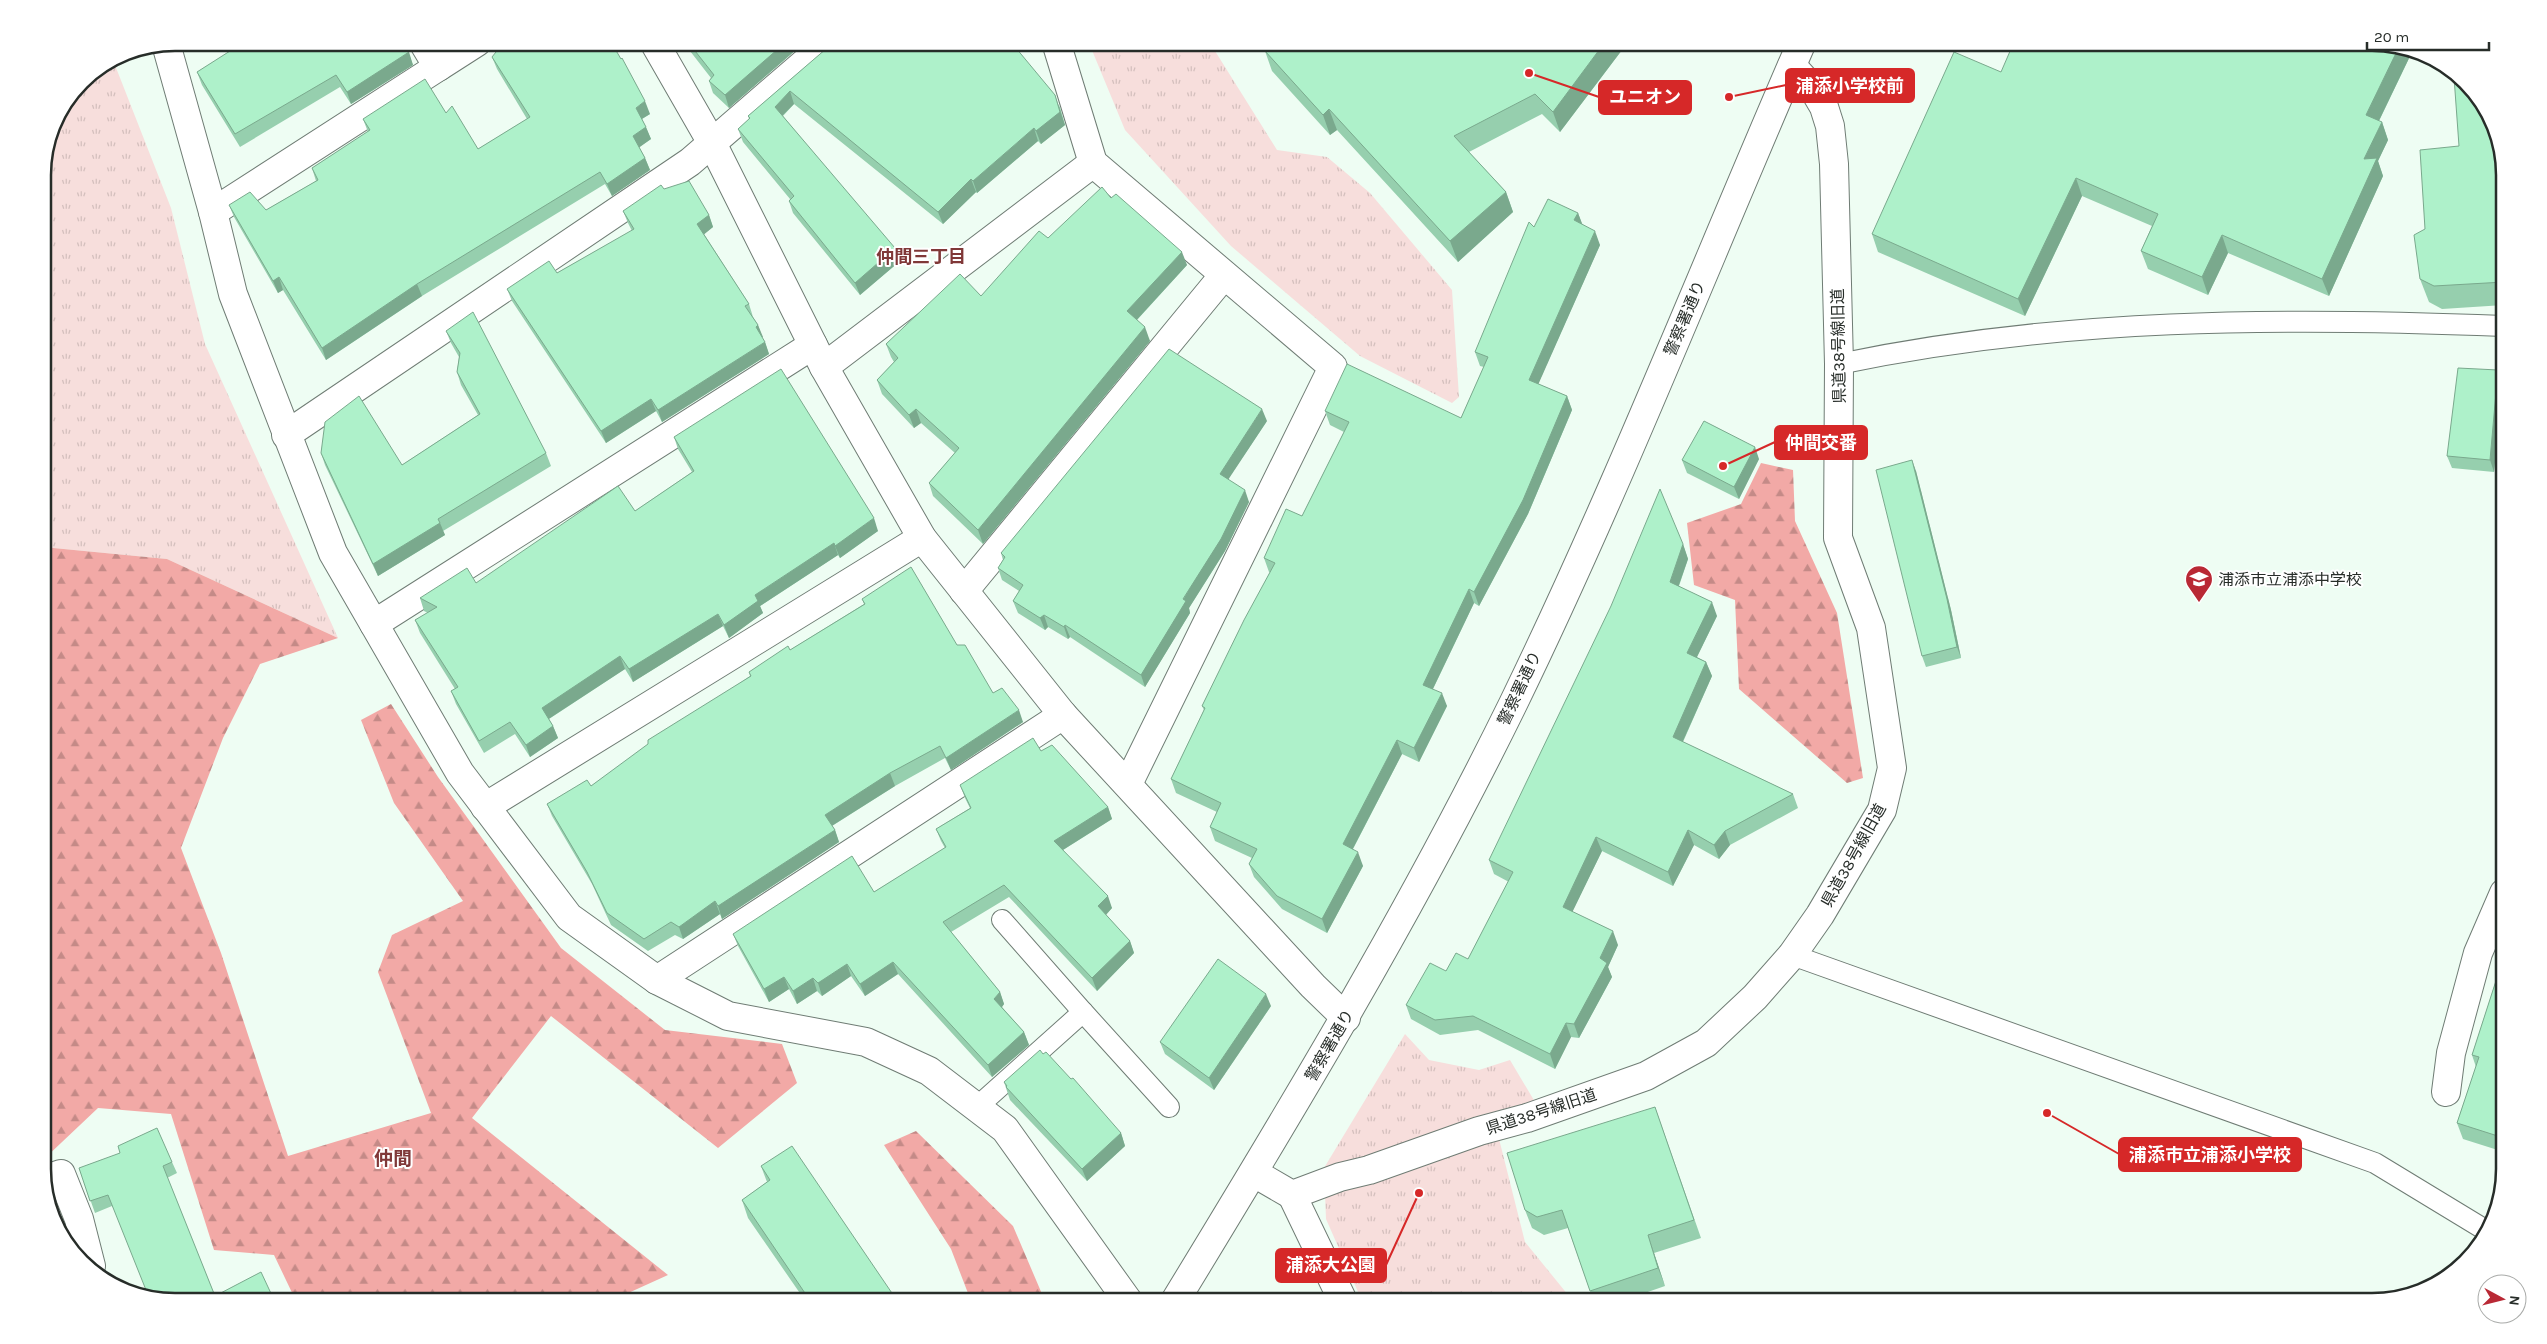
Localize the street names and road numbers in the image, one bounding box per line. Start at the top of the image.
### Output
street label: 警察署通り [1660,278,1709,359]
street label: 県道38号線旧道 [1828,288,1849,404]
street label: 警察署通り [1494,648,1545,728]
street label: 県道38号線旧道 [1817,800,1890,910]
street label: 警察署通り [1301,1006,1358,1085]
street label: 県道38号線旧道 [1483,1085,1599,1138]

